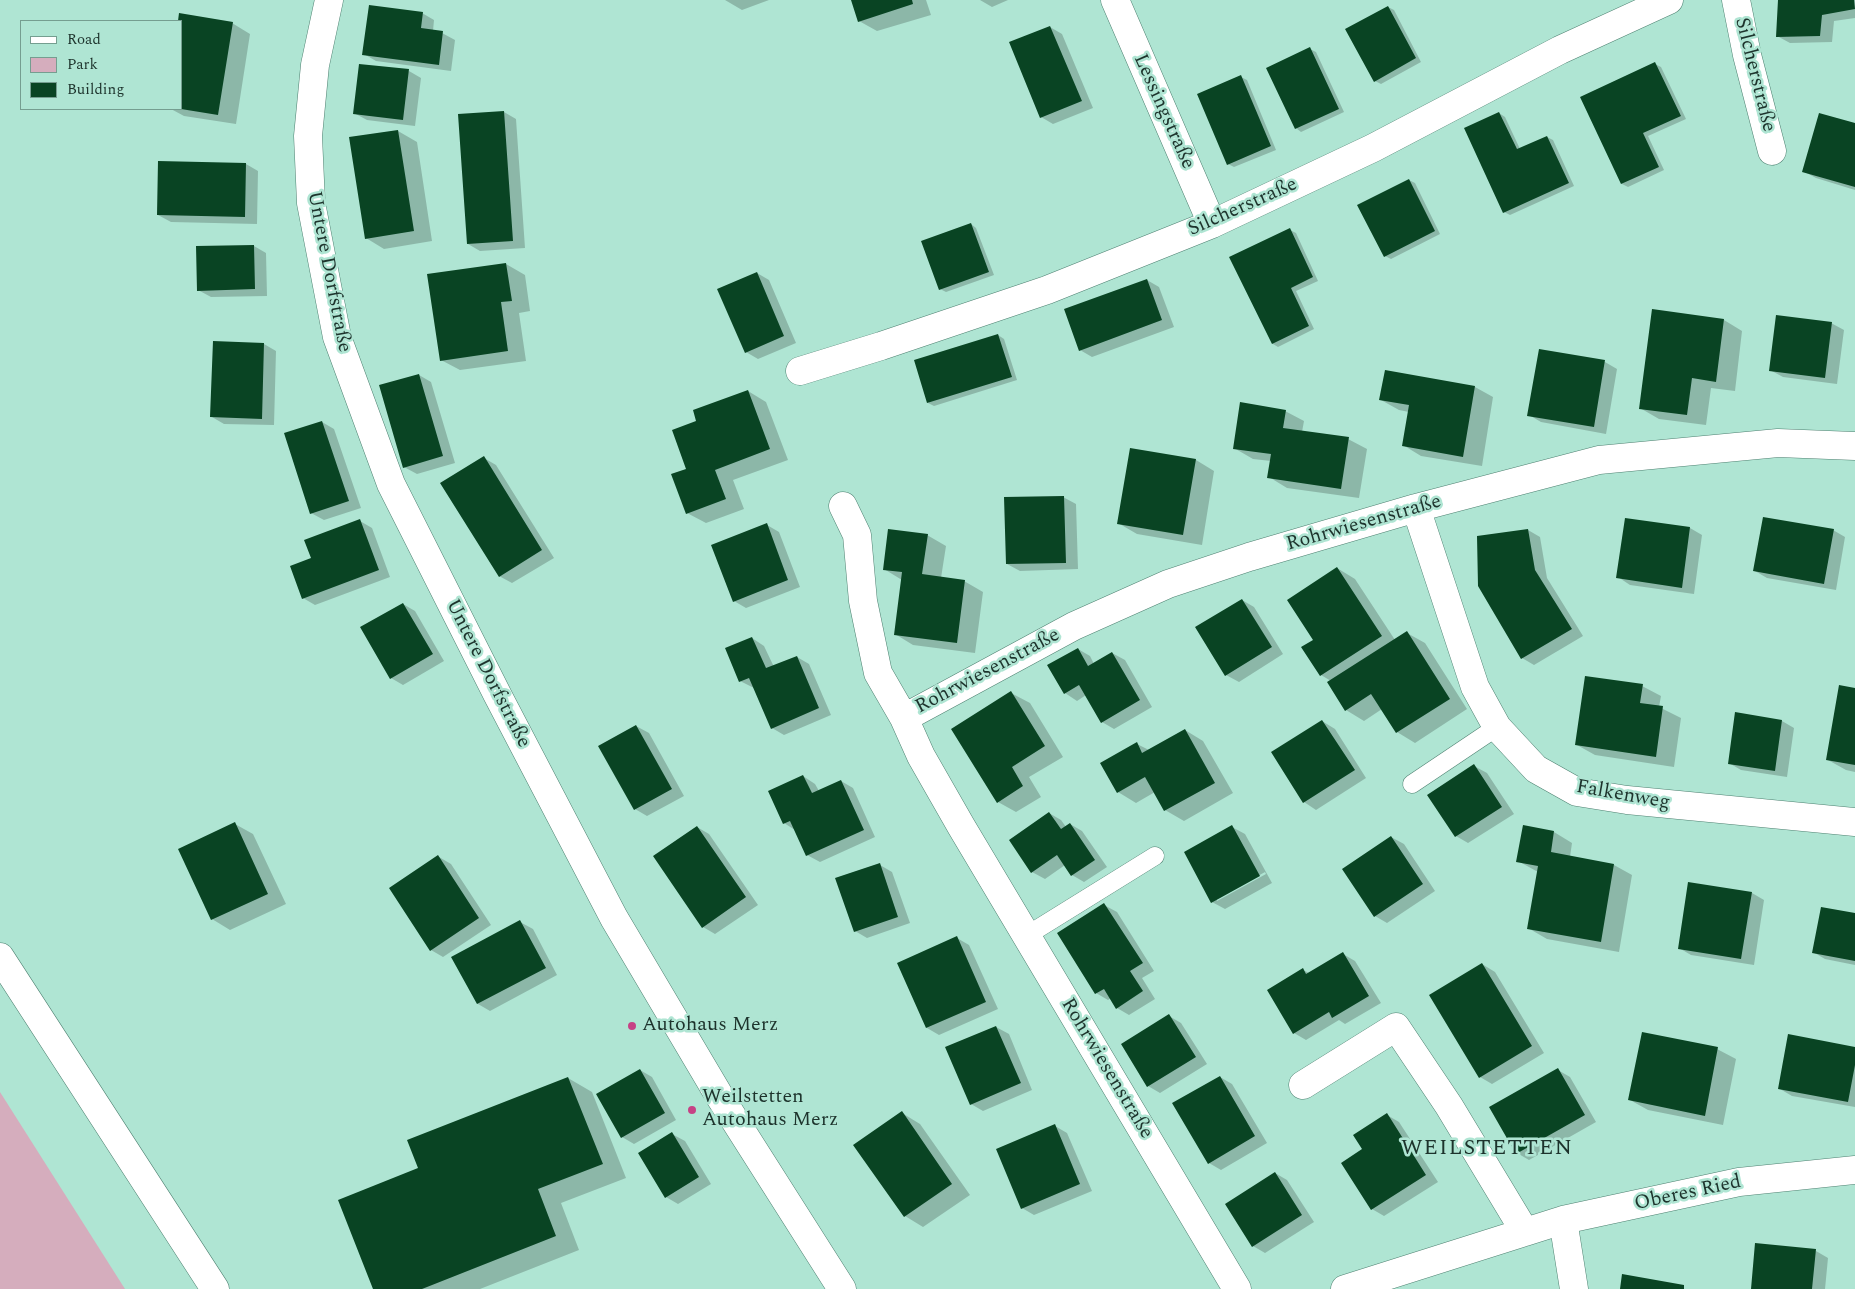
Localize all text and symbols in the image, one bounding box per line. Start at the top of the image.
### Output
street label: Silcherstraße [1728,15,1780,135]
legend [20,20,182,110]
text: Road [67,28,101,51]
street label: Lessingstraße [1127,51,1199,173]
text: Park [67,53,98,76]
text: Building [67,78,124,101]
street label: Silcherstraße [1185,173,1301,243]
street label: Untere Dorfstraße [301,189,355,355]
street label: Rohrwiesenstraße [1284,490,1444,558]
street label: Untere Dorfstraße [439,596,535,752]
street label: Rohrwiesenstraße [912,624,1064,720]
street label: Falkenweg [1574,776,1672,816]
street label: Rohrwiesenstraße [1055,994,1157,1144]
place label: Autohaus Merz [642,1014,778,1038]
marker: Autohaus Merz [626,1020,638,1032]
place label: Weilstetten Autohaus Merz [702,1086,838,1133]
marker: Weilstetten Autohaus Merz [686,1104,698,1116]
district label: WEILSTETTEN [1400,1137,1574,1163]
street label: Oberes Ried [1632,1171,1744,1217]

